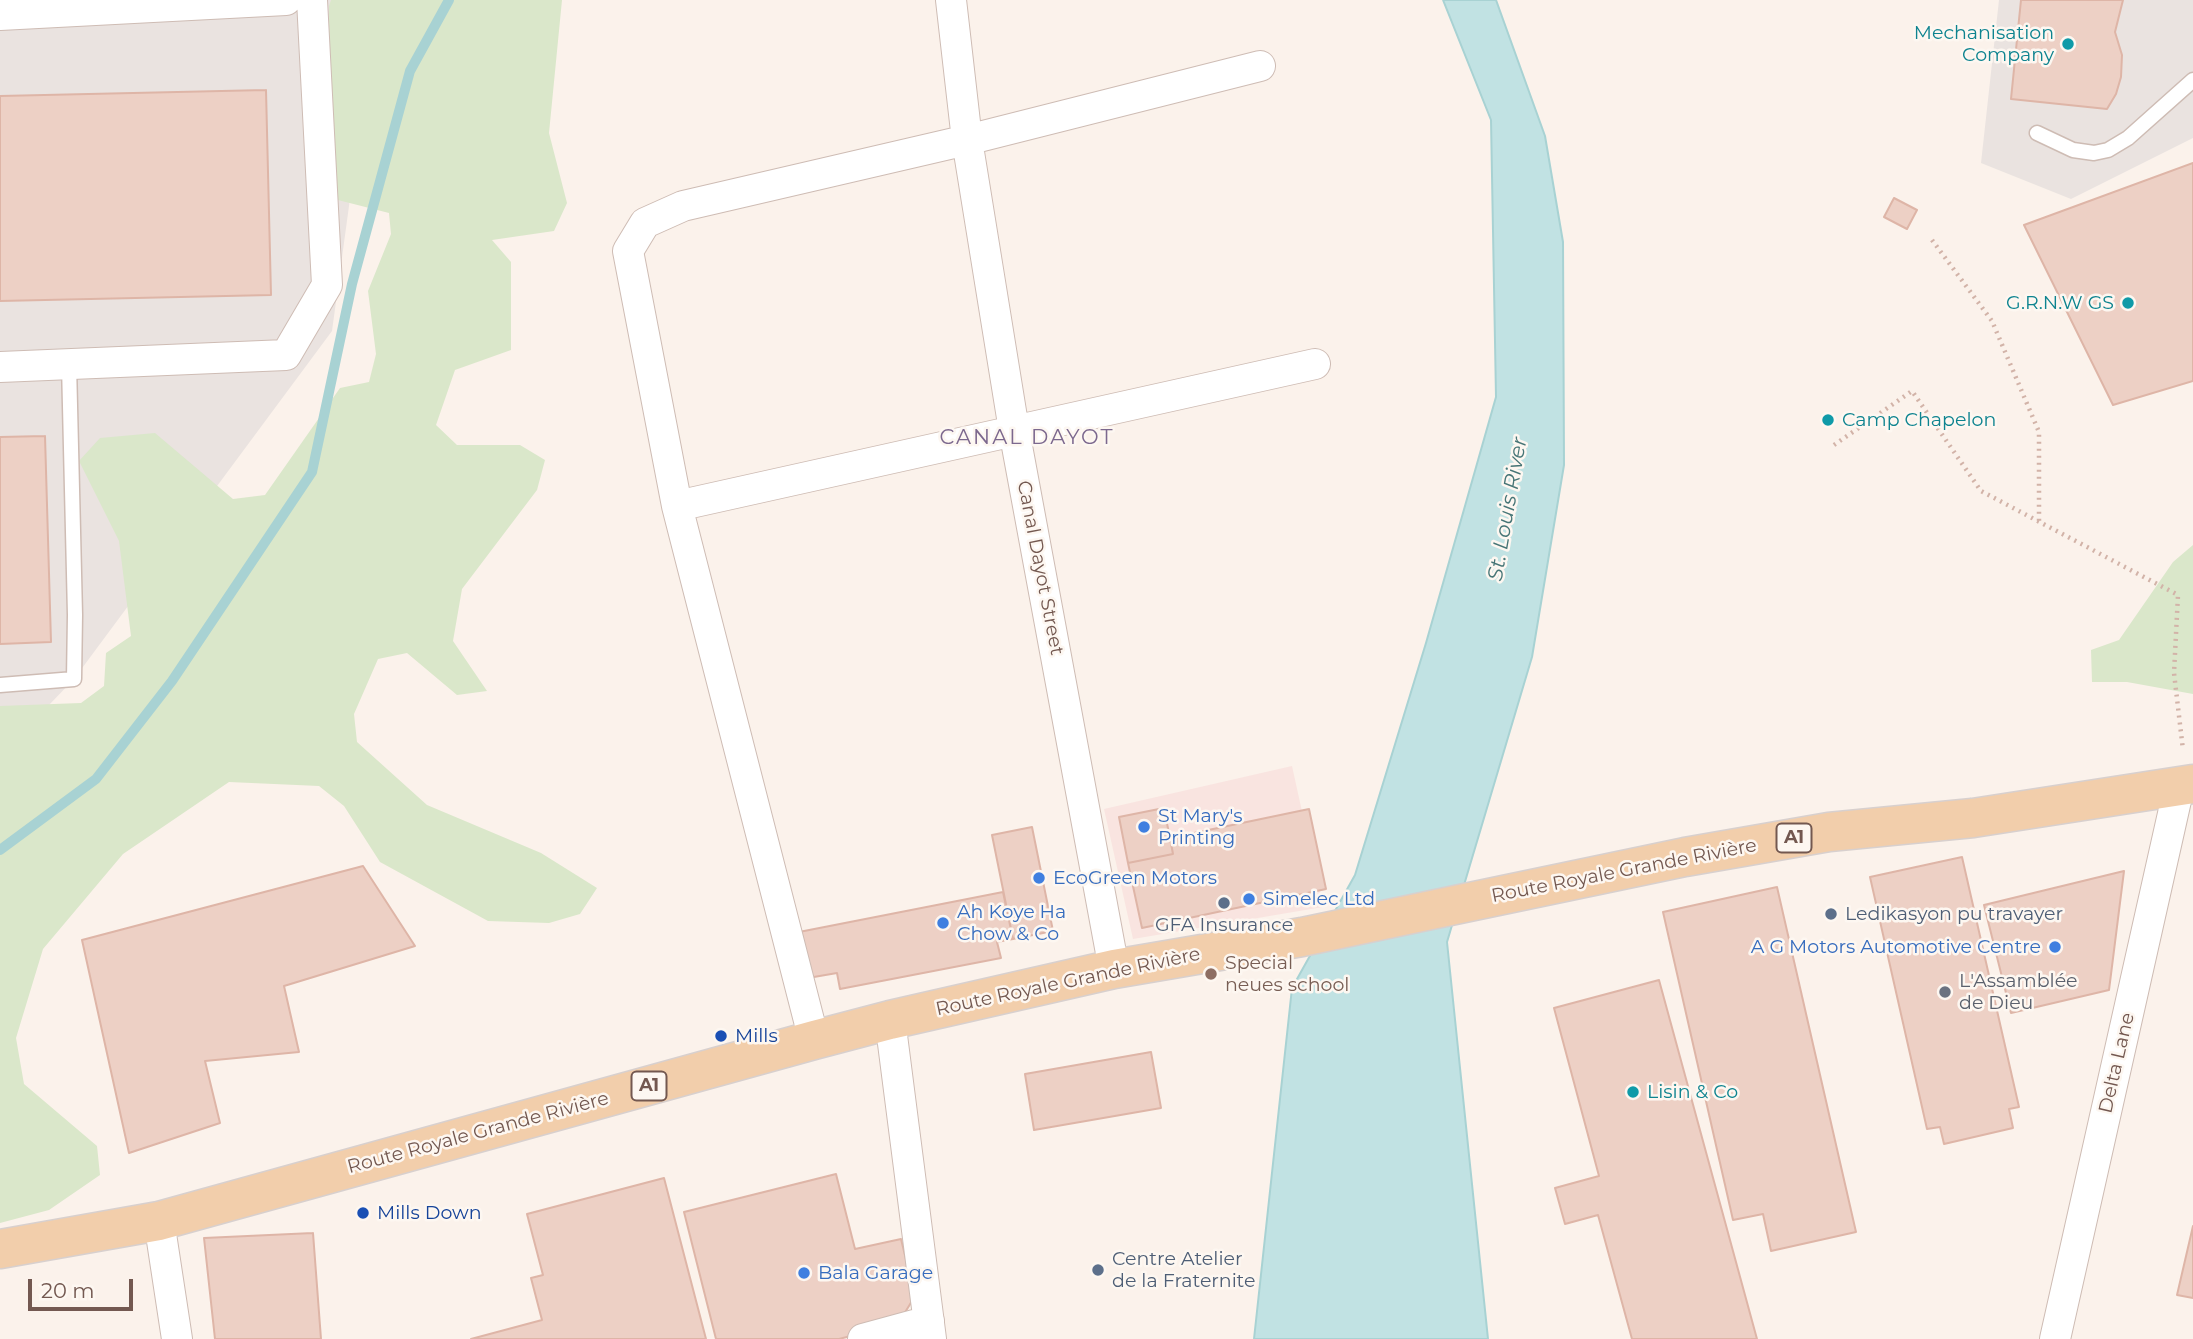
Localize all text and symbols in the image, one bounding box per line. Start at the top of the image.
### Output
place label: Mechanisation Company [1914,22,2054,66]
marker: Mechanisation Company [2060,36,2076,52]
place label: G.R.N.W GS [2006,292,2114,314]
marker: G.R.N.W GS [2120,295,2136,311]
place label: Camp Chapelon [1842,409,1996,431]
marker: Camp Chapelon [1820,412,1836,428]
district label: CANAL DAYOT [941,425,1113,451]
water label: St. Louis River [1483,435,1533,583]
street label: Canal Dayot Street [1012,479,1068,657]
place label: St Mary's Printing [1158,805,1243,849]
marker: St Mary's Printing [1136,819,1152,835]
road number: A1 [1776,824,1812,852]
street label: Route Royale Grande Rivière [1489,834,1759,908]
place label: EcoGreen Motors [1053,867,1217,889]
marker: EcoGreen Motors [1031,870,1047,886]
place label: Simelec Ltd [1263,888,1375,910]
marker: Simelec Ltd [1241,891,1257,907]
marker: GFA Insurance [1216,895,1232,911]
place label: Ah Koye Ha Chow & Co [957,901,1066,945]
place label: Ledikasyon pu travayer [1845,903,2063,925]
marker: Ledikasyon pu travayer [1823,906,1839,922]
place label: GFA Insurance [1155,914,1293,936]
marker: Ah Koye Ha Chow & Co [935,915,951,931]
place label: A G Motors Automotive Centre [1751,936,2041,958]
marker: A G Motors Automotive Centre [2047,939,2063,955]
street label: Route Royale Grande Rivière [934,943,1202,1021]
place label: Special neues school [1225,952,1349,996]
marker: Special neues school [1203,966,1219,982]
place label: L'Assamblée de Dieu [1959,970,2078,1014]
marker: L'Assamblée de Dieu [1937,984,1953,1000]
street label: Delta Lane [2094,1011,2140,1115]
place label: Mills [735,1025,778,1047]
marker: Mills [713,1028,729,1044]
road number: A1 [632,1072,666,1100]
place label: Lisin & Co [1647,1081,1738,1103]
marker: Lisin & Co [1625,1084,1641,1100]
street label: Route Royale Grande Rivière [345,1087,611,1179]
place label: Mills Down [377,1202,482,1224]
marker: Mills Down [355,1205,371,1221]
place label: Centre Atelier de la Fraternite [1112,1248,1255,1292]
place label: Bala Garage [818,1262,933,1284]
marker: Centre Atelier de la Fraternite [1090,1262,1106,1278]
marker: Bala Garage [796,1265,812,1281]
scale bar [32,1266,136,1310]
text: 20 m [41,1278,95,1303]

